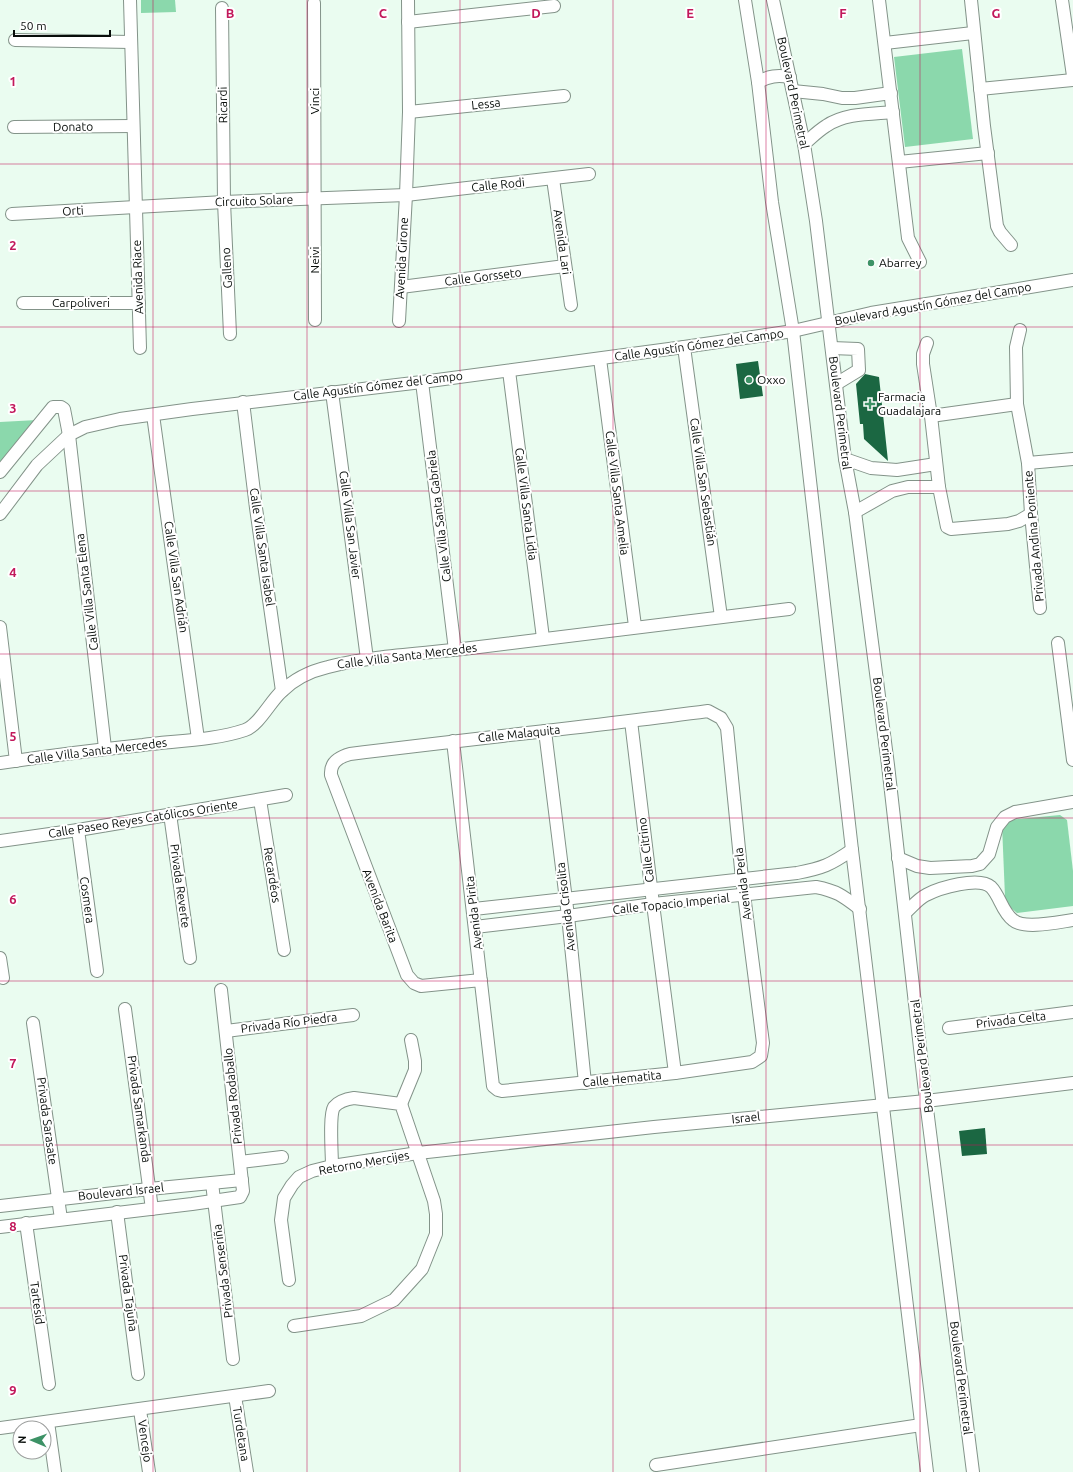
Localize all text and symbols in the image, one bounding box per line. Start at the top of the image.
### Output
text: B [226,6,235,20]
text: C [379,6,388,20]
text: D [531,6,541,20]
text: E [686,6,694,20]
text: F [839,6,847,20]
text: G [992,6,1001,20]
scale bar [14,12,110,38]
text: 50 m [20,19,47,32]
street label: Boulevard Perimetral [775,36,812,150]
text: 1 [9,74,17,88]
street label: Ricardi [216,87,229,123]
street label: Vinci [308,88,321,114]
street label: Lessa [471,96,501,111]
street label: Donato [53,120,93,133]
street label: Calle Rodi [471,175,525,194]
street label: Circuito Solare [215,193,293,208]
street label: Orti [62,203,84,218]
street label: Avenida Lari [551,209,574,275]
street label: Avenida Girone [393,217,410,299]
text: 2 [9,238,17,252]
street label: Avenida Riace [130,240,145,314]
street label: Neivi [308,246,321,273]
street label: Galleno [219,247,234,289]
place label: Abarrey [879,256,922,269]
marker: Abarrey [866,258,876,268]
street label: Calle Gorsseto [444,265,522,288]
street label: Boulevard Agustín Gómez del Campo [834,280,1032,327]
street label: Carpoliveri [52,296,110,309]
street label: Calle Agustín Gómez del Campo [613,326,784,363]
street label: Boulevard Perimetral [827,355,854,470]
street label: Calle Agustín Gómez del Campo [292,369,464,402]
place label: Oxxo [757,373,786,386]
marker: Oxxo [744,375,754,385]
place label: Farmacia Guadalajara [878,390,941,417]
marker: Farmacia Guadalajara [865,399,875,409]
text: 3 [9,401,17,415]
street label: Calle Villa San Sebastián [688,417,719,547]
street label: Calle Villa Santa Amelia [603,430,632,556]
street label: Calle Villa Santa Lidia [513,447,540,561]
street label: Calle Villa Santa Gabriela [424,449,453,583]
street label: Calle Villa San Javier [337,470,364,580]
street label: Privada Andina Poniente [1021,470,1046,602]
street label: Calle Villa Santa Isabel [248,487,277,607]
street label: Calle Villa San Adrián [162,520,191,634]
street label: Calle Villa Santa Elena [73,533,100,651]
text: 4 [9,565,17,579]
street label: Calle Villa Santa Mercedes [336,640,478,671]
street label: Boulevard Perimetral [871,676,898,791]
street label: Calle Malaquita [477,723,561,744]
text: 5 [9,729,17,743]
street label: Calle Villa Santa Mercedes [26,735,168,766]
street label: Calle Paseo Reyes Católicos Oriente [47,797,239,840]
street label: Calle Citrino [635,817,656,883]
street label: Privada Reverte [168,843,193,929]
street label: Recardéos [262,846,283,904]
street label: Avenida Perla [732,847,753,921]
street label: Avenida Crisolita [554,862,577,952]
street label: Avenida Barita [360,867,400,945]
street label: Avenida Pirita [463,875,484,951]
street label: Cosmera [78,876,97,924]
street label: Calle Topacio Imperial [612,891,730,916]
text: 6 [9,892,17,906]
street label: Boulevard Perimetral [908,999,935,1114]
street label: Privada Celta [975,1009,1047,1030]
street label: Privada Río Piedra [240,1010,338,1035]
street label: Privada Rodaballo [221,1047,244,1145]
street label: Privada Samarkanda [126,1054,153,1163]
text: 7 [9,1056,17,1070]
street label: Calle Hematita [582,1068,662,1089]
street label: Privada Sarasate [35,1076,60,1166]
street label: Israel [731,1110,761,1125]
street label: Retorno Mercijes [318,1148,410,1177]
street label: Boulevard Israel [77,1181,165,1202]
text: 8 [9,1219,17,1233]
street label: Privada Senseriña [210,1223,235,1319]
street label: Privada Tajuña [117,1254,140,1332]
street label: Tartesid [28,1281,47,1325]
street label: Boulevard Perimetral [948,1320,975,1435]
text: 9 [9,1383,17,1397]
street label: Turdetana [231,1406,252,1462]
street label: Vencejo [136,1419,155,1463]
north arrow [12,1420,52,1460]
text: N [16,1435,28,1444]

